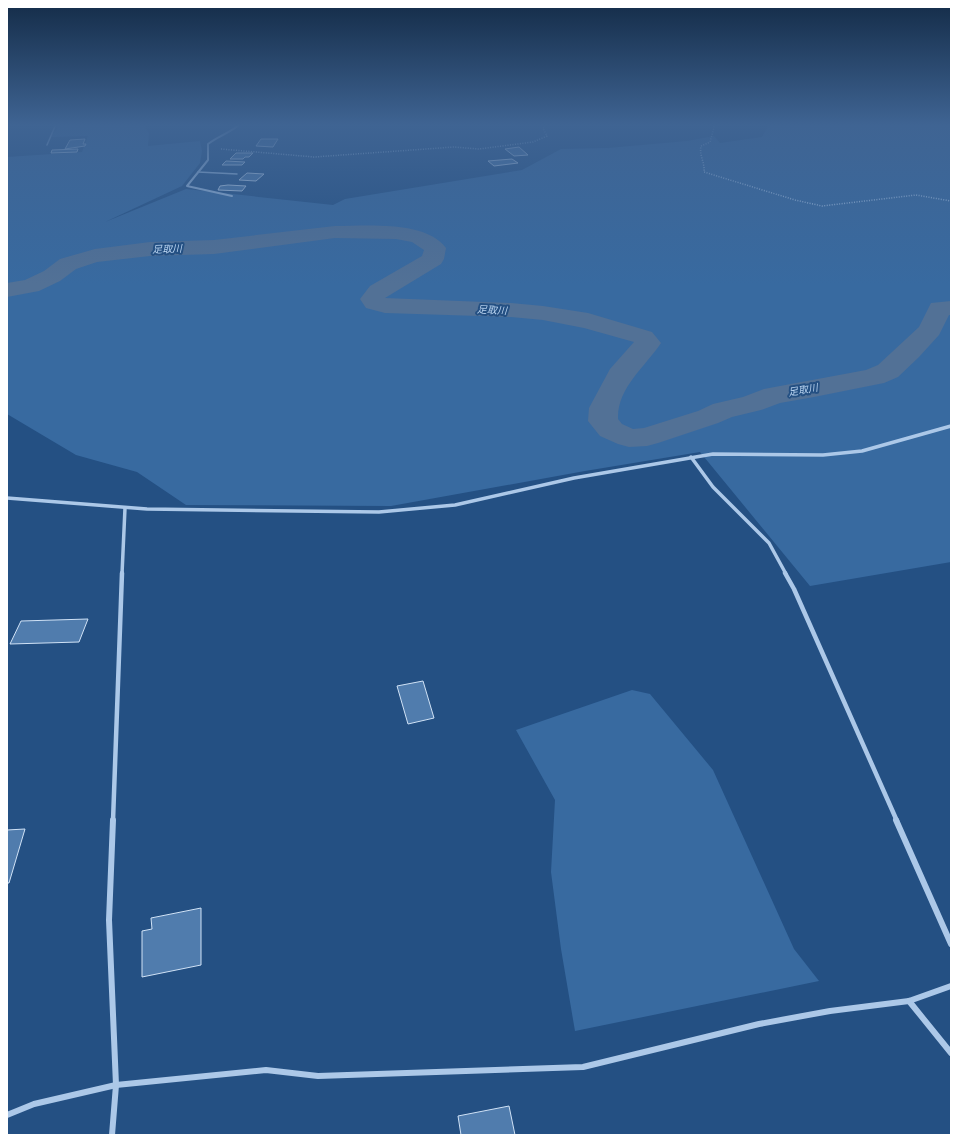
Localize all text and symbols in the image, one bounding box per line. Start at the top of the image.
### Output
water label: 足取川 [152,241,183,257]
water label: 足取川 [477,302,508,318]
water label: 足取川 [787,380,820,400]

